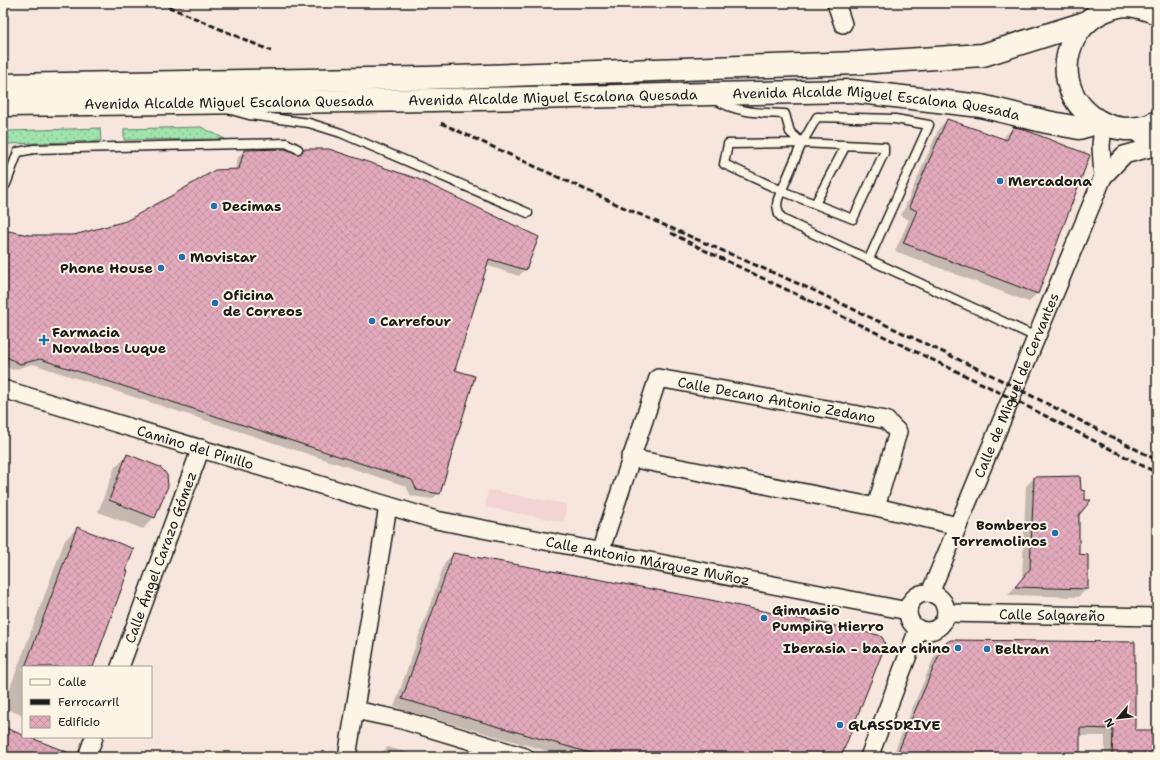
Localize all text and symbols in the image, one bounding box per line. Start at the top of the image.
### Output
street label: Avenida Alcalde Miguel Escalona Quesada [732,82,1022,124]
street label: Avenida Alcalde Miguel Escalona Quesada [408,85,698,109]
street label: Avenida Alcalde Miguel Escalona Quesada [84,92,374,113]
place label: Mercadona [1008,172,1092,190]
marker: Mercadona [995,176,1005,186]
place label: Decimas [222,197,281,215]
marker: Decimas [209,201,219,211]
place label: Movistar [190,248,257,266]
marker: Movistar [177,252,187,262]
place label: Phone House [60,259,153,277]
marker: Phone House [156,263,166,273]
place label: Oficina de Correos [223,286,302,320]
street label: Calle de Miguel de Cervantes [970,290,1063,481]
marker: Oficina de Correos [210,298,220,308]
place label: Carrefour [380,312,452,330]
marker: Carrefour [367,316,377,326]
place label: Farmacia Novalbos Luque [52,323,166,357]
marker: Farmacia Novalbos Luque [39,335,49,345]
street label: Calle Decano Antonio Zedano [676,373,877,427]
street label: Camino del Pinillo [135,421,256,473]
street label: Calle Ángel Carazo Gómez [121,469,201,646]
place label: Bomberos Torremolinos [951,516,1047,550]
marker: Bomberos Torremolinos [1050,528,1060,538]
street label: Calle Antonio Márquez Muñoz [544,532,751,589]
place label: Gimnasio Pumping Hierro [772,601,884,635]
street label: Calle Salgareño [999,605,1105,625]
marker: Gimnasio Pumping Hierro [759,613,769,623]
place label: Iberasia - bazar chino [783,639,950,657]
place label: Beltran [995,640,1049,658]
marker: Iberasia - bazar chino [953,643,963,653]
marker: Beltran [982,644,992,654]
legend [22,666,152,738]
text: Calle [58,674,87,690]
text: Ferrocarril [58,694,119,710]
north arrow [1098,698,1138,738]
text: Edificio [58,714,100,730]
text: N [1101,715,1118,730]
place label: GLASSDRIVE [848,716,940,734]
marker: GLASSDRIVE [835,720,845,730]

